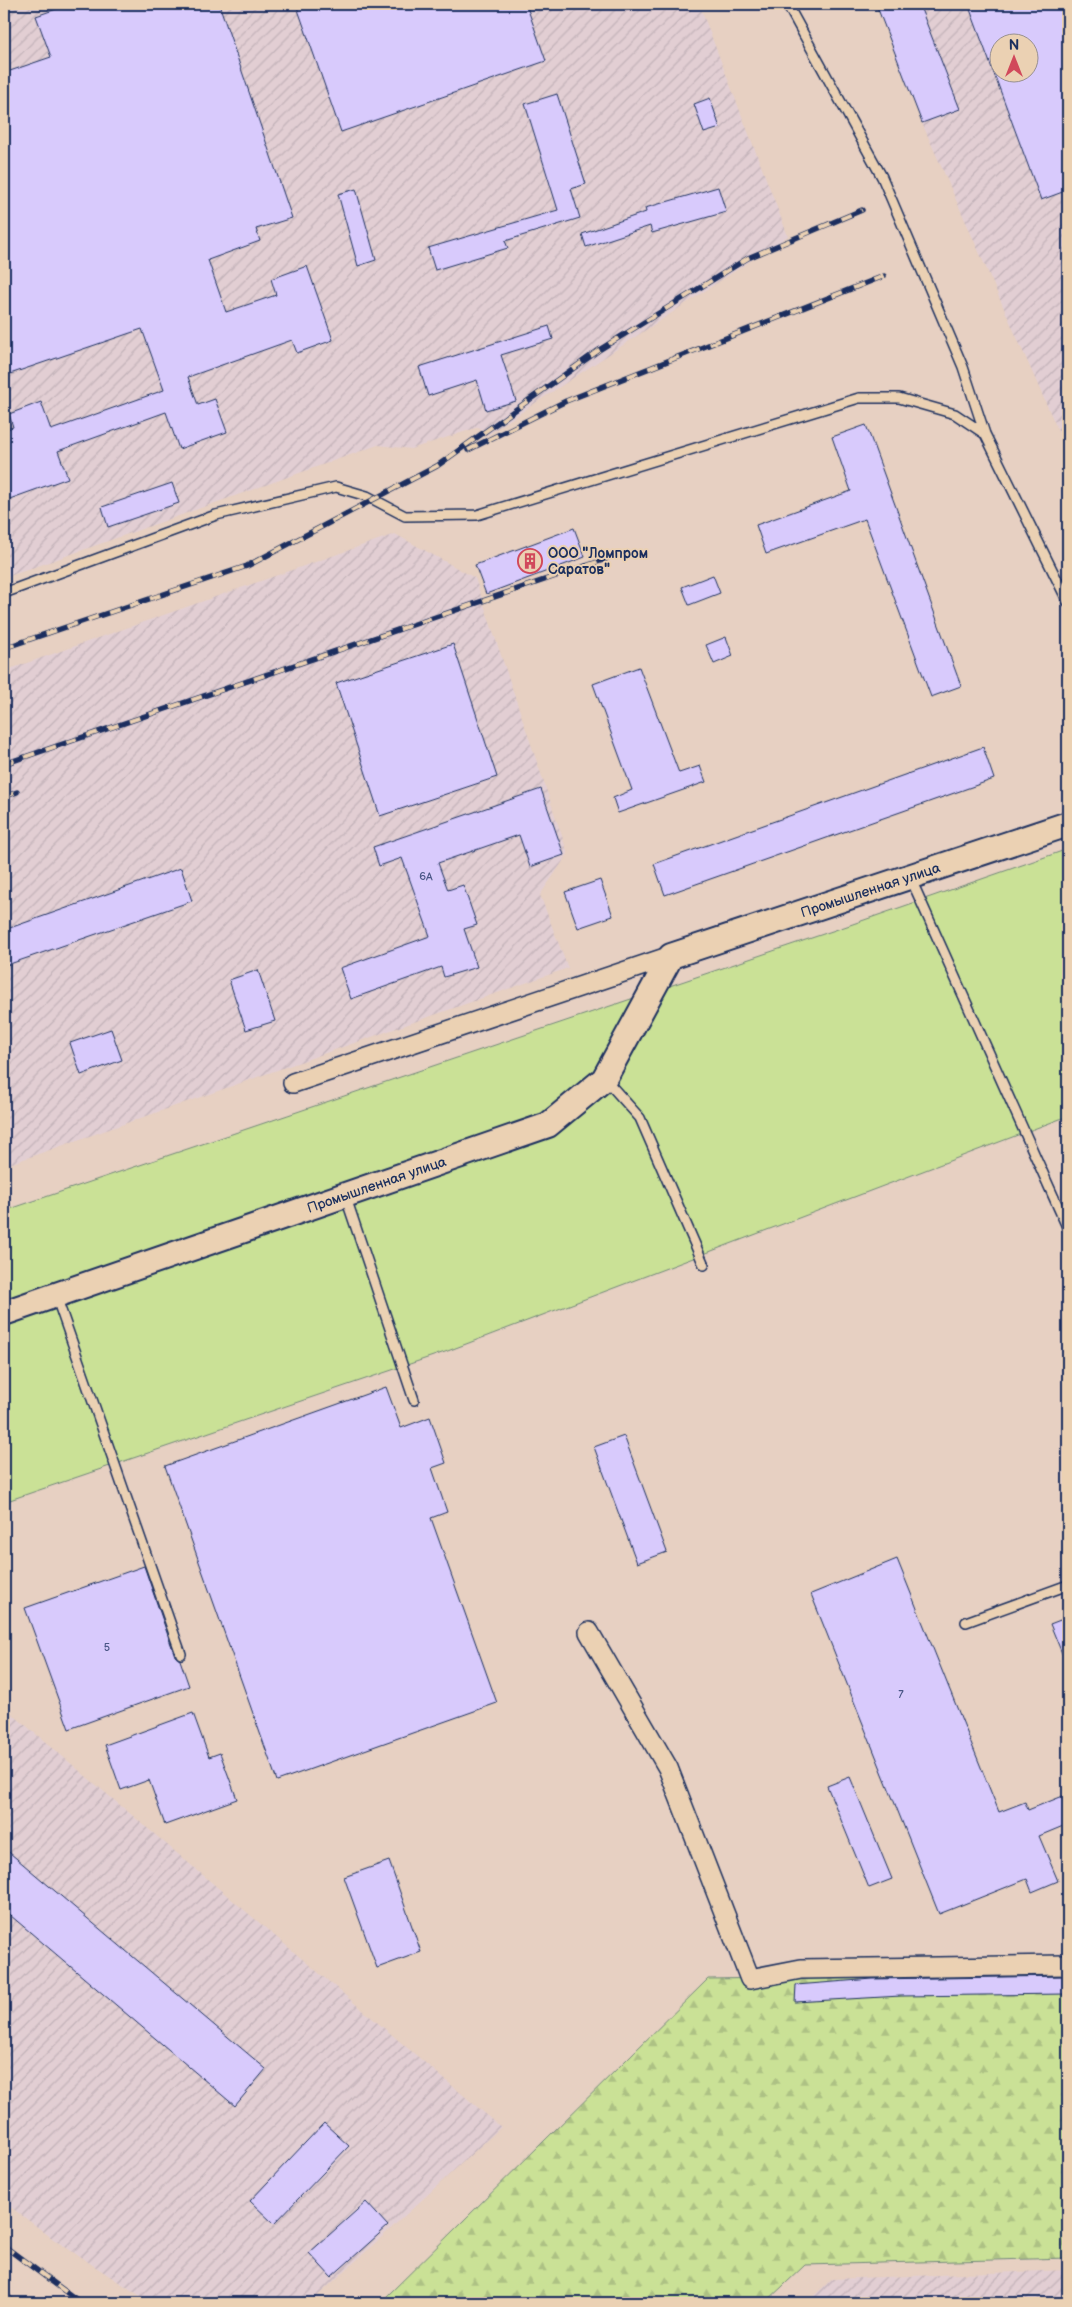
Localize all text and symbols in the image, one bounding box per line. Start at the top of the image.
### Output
north arrow [990,32,1040,82]
text: N [1009,37,1019,54]
place label: ООО "Ломпром Саратов" [548,545,648,578]
building icon: ООО "Ломпром Саратов" [517,548,543,574]
street label: Промышленная улица [798,858,943,921]
house number: 6А [419,870,433,883]
street label: Промышленная улица [305,1152,449,1216]
house number: 5 [104,1641,110,1654]
house number: 7 [898,1688,904,1701]

